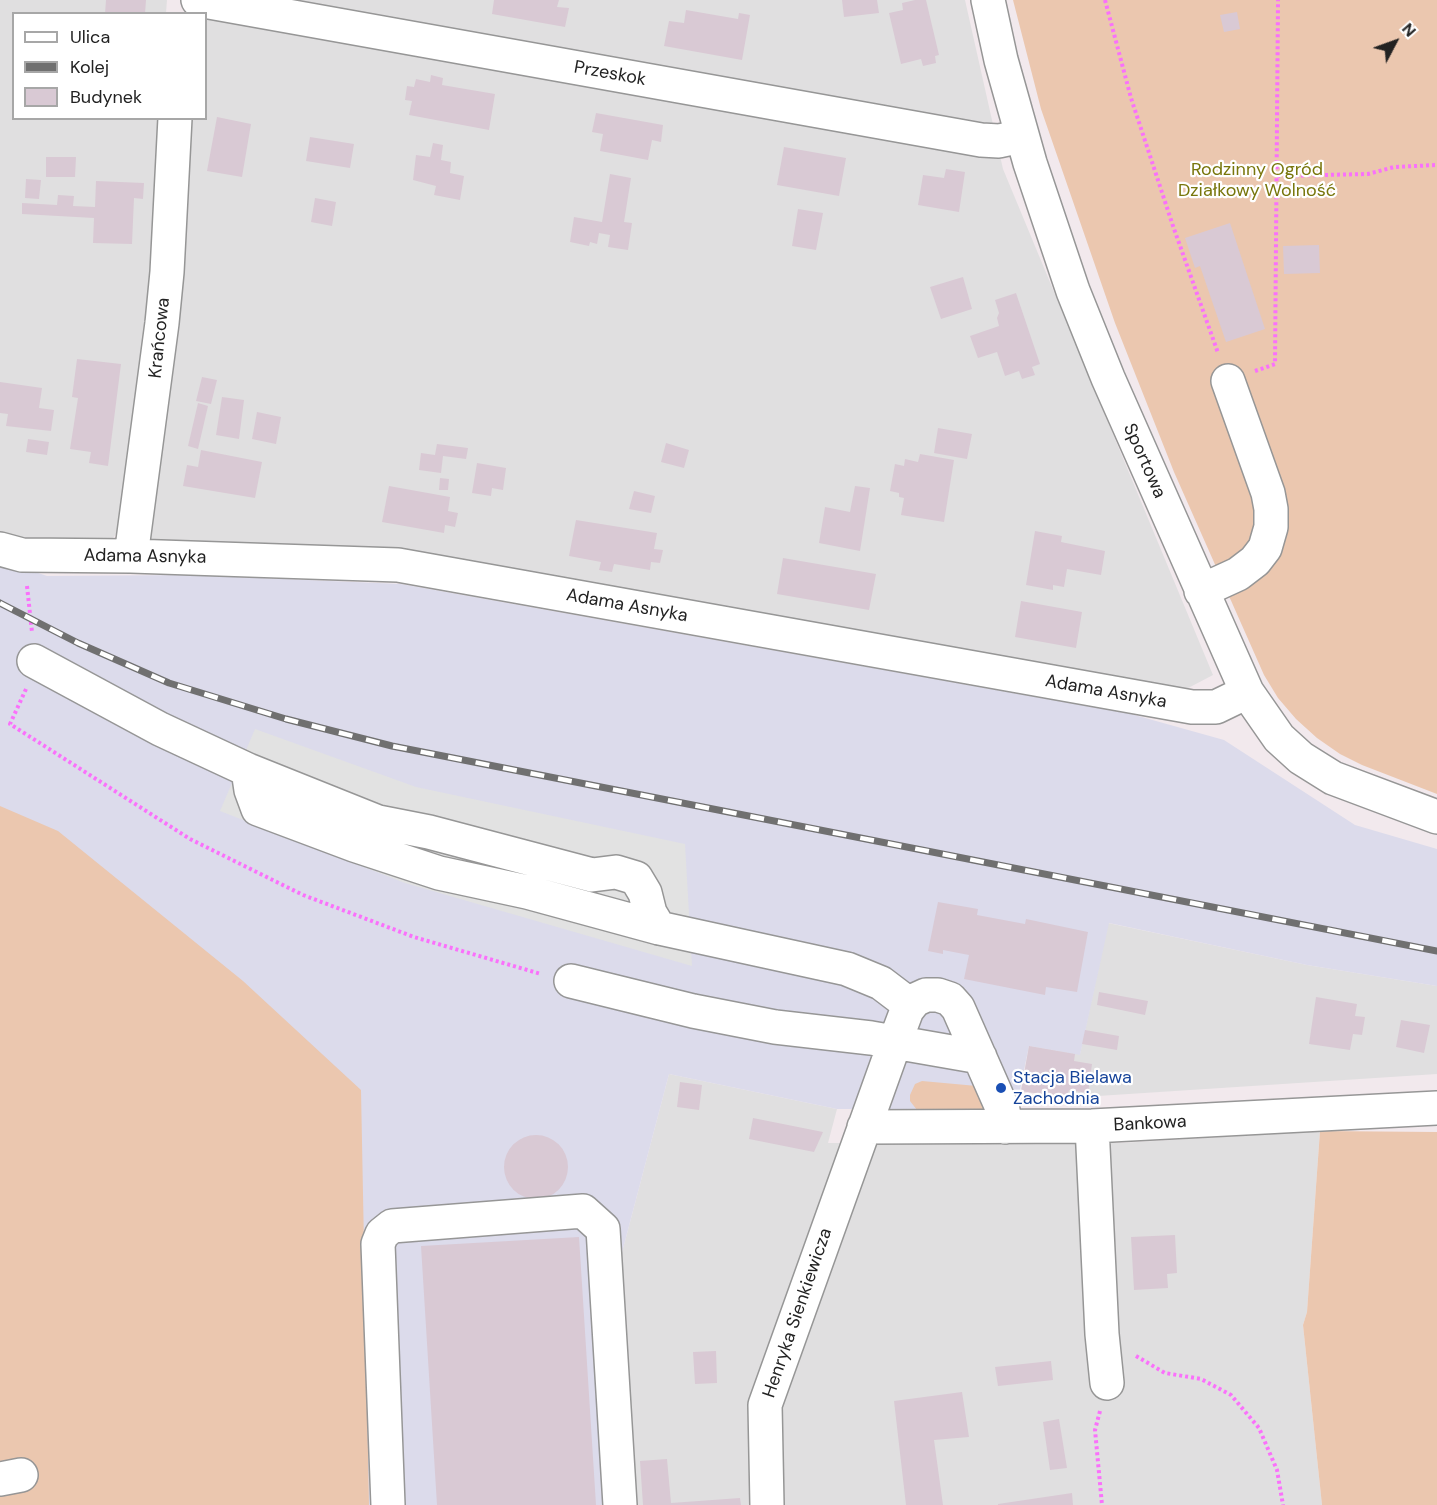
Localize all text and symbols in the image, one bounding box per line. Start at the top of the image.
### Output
legend [12,12,207,120]
north arrow [1365,12,1425,72]
text: N [1397,19,1421,41]
text: Ulica [70,25,110,49]
text: Kolej [70,55,109,79]
street label: Przeskok [572,57,648,91]
text: Budynek [70,85,142,109]
park label: Rodzinny Ogród Działkowy Wolność [1178,159,1336,201]
street label: Krańcowa [145,297,175,379]
street label: Sportowa [1118,420,1170,502]
street label: Adama Asnyka [83,545,207,569]
street label: Adama Asnyka [565,585,689,627]
street label: Adama Asnyka [1044,671,1168,713]
place label: Stacja Bielawa Zachodnia [1013,1067,1132,1110]
marker: Stacja Bielawa Zachodnia [994,1081,1008,1095]
street label: Bankowa [1113,1111,1187,1137]
street label: Henryka Sienkiewicza [759,1225,837,1401]

